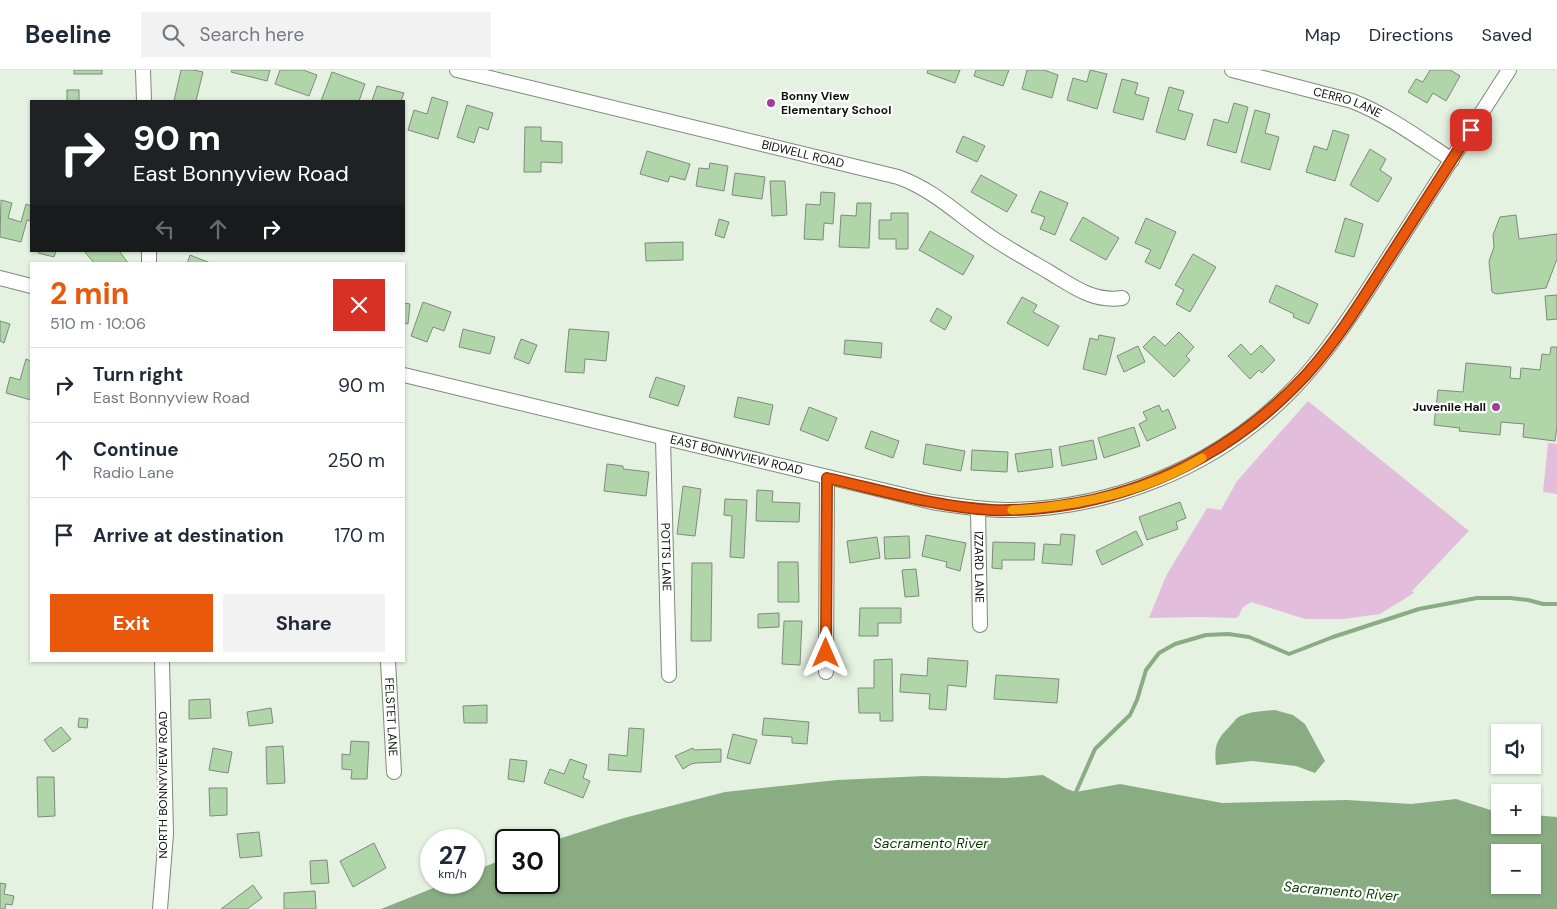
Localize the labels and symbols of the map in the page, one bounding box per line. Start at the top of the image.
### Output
street label: CERRO LANE [1312,83,1385,122]
place label: Bonny View Elementary School [781,88,891,118]
marker: Bonny View Elementary School [765,97,777,109]
pin [1450,109,1492,151]
street label: BIDWELL ROAD [760,136,846,172]
place label: Juvenile Hall [1412,399,1486,415]
marker: Juvenile Hall [1490,401,1502,413]
street label: EAST BONNYVIEW ROAD [668,431,805,479]
street label: POTTS LANE [657,522,675,592]
street label: IZZARD LANE [970,531,988,603]
position arrow [799,626,851,678]
street label: FELSTET LANE [381,677,401,757]
street label: NORTH BONNYVIEW ROAD [155,711,171,859]
speed limit sign: 30 [495,829,560,894]
water label: Sacramento River [874,834,989,852]
water label: Sacramento River [1283,877,1400,905]

